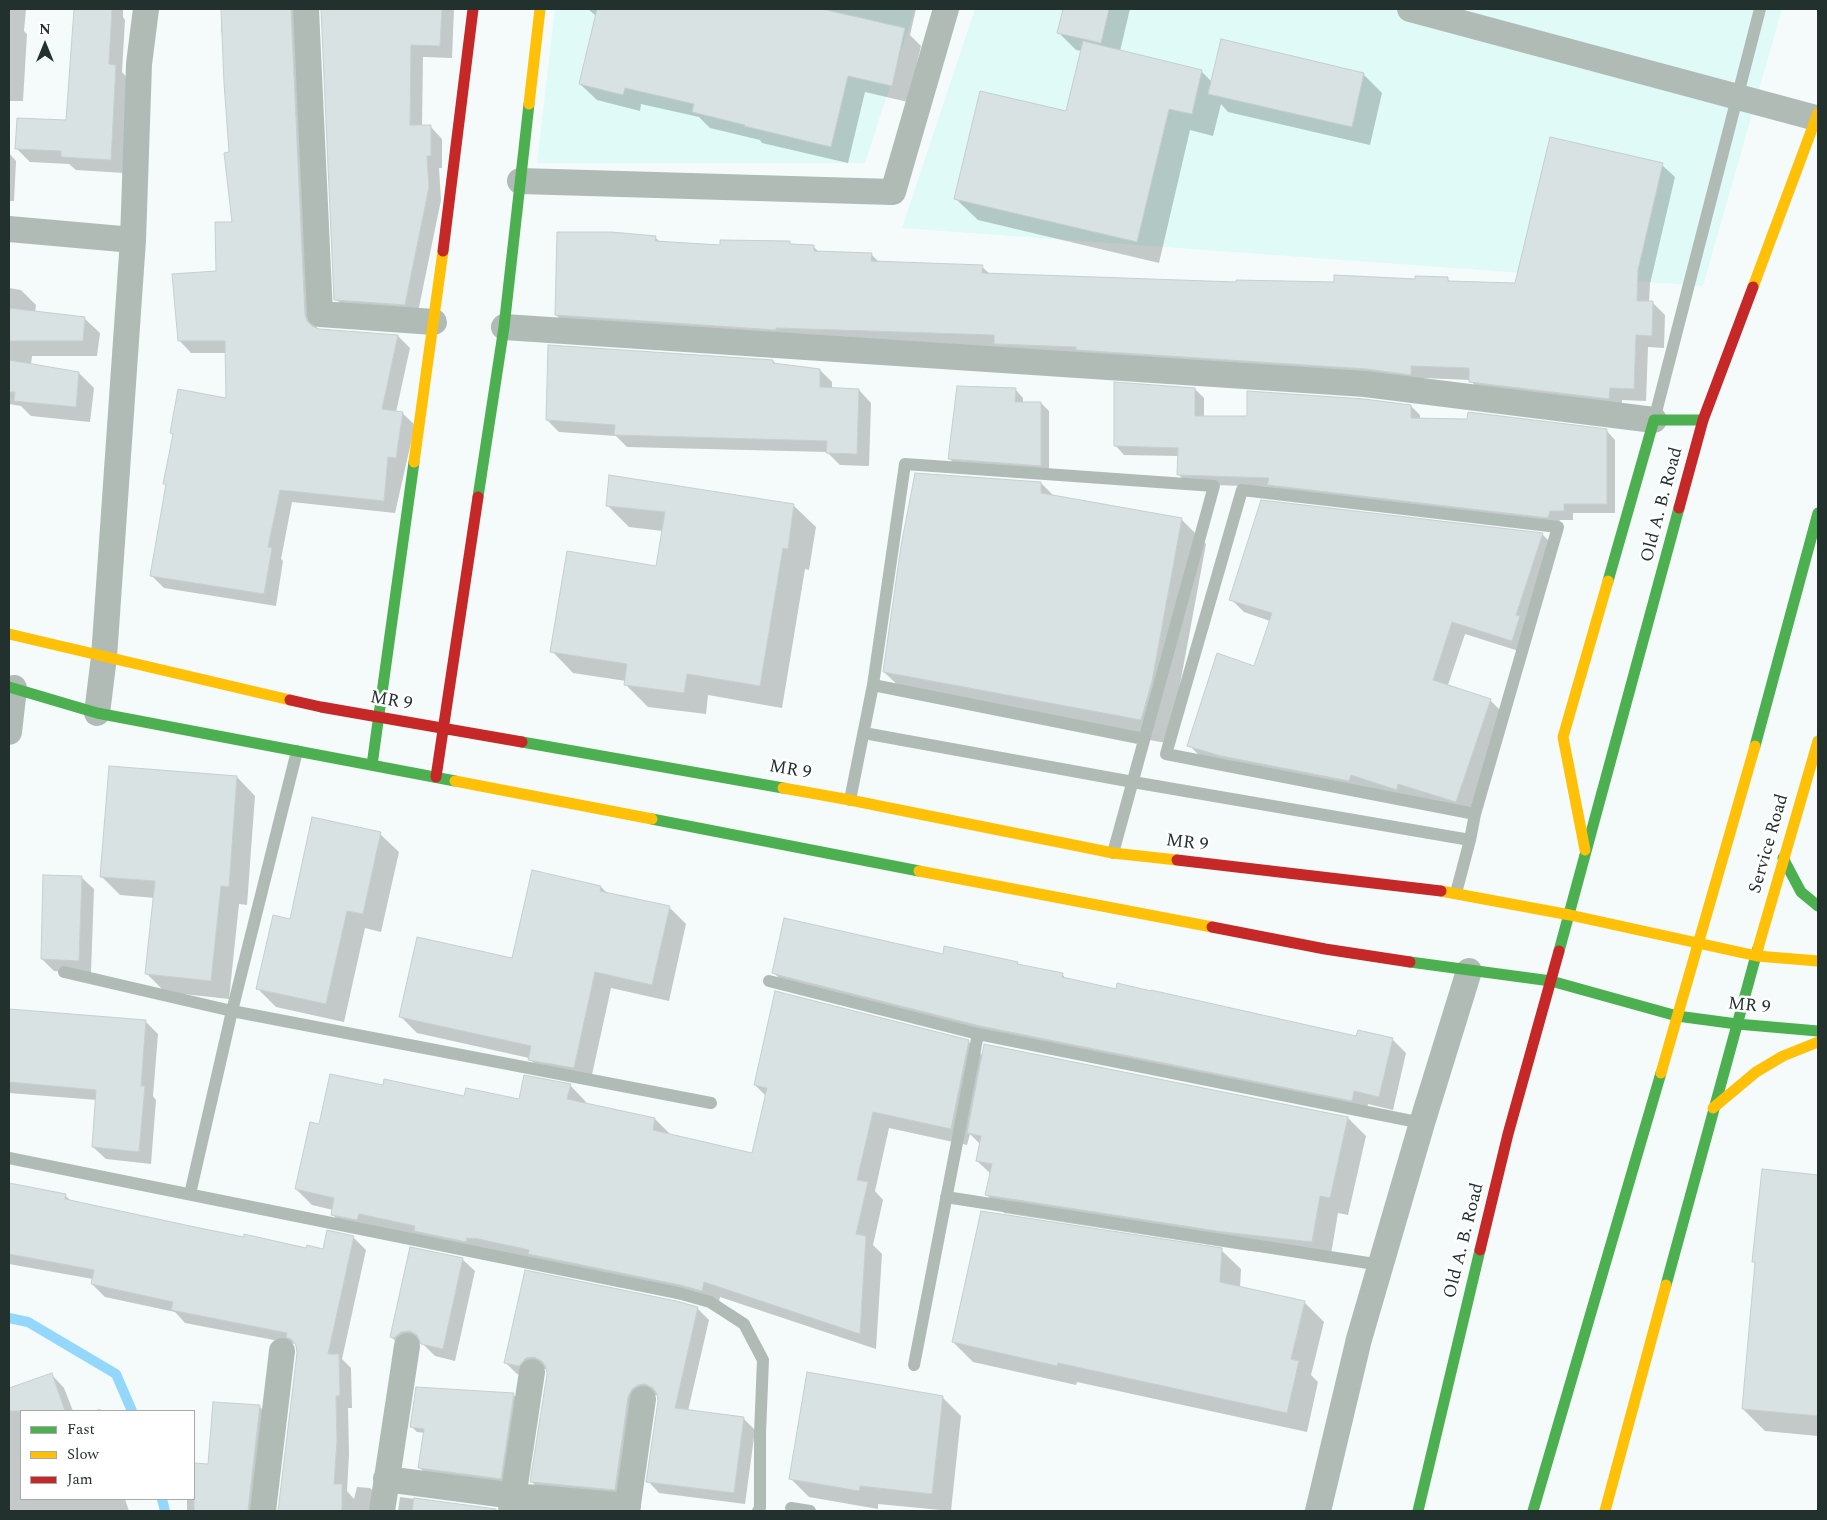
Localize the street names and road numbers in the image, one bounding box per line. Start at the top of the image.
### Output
street label: Old A. B. Road [1637,445,1689,565]
street label: MR 9 [368,688,414,716]
street label: MR 9 [767,757,813,785]
street label: Service Road [1745,792,1795,896]
street label: MR 9 [1165,831,1209,857]
street label: MR 9 [1727,994,1771,1020]
street label: Old A. B. Road [1440,1181,1490,1301]

